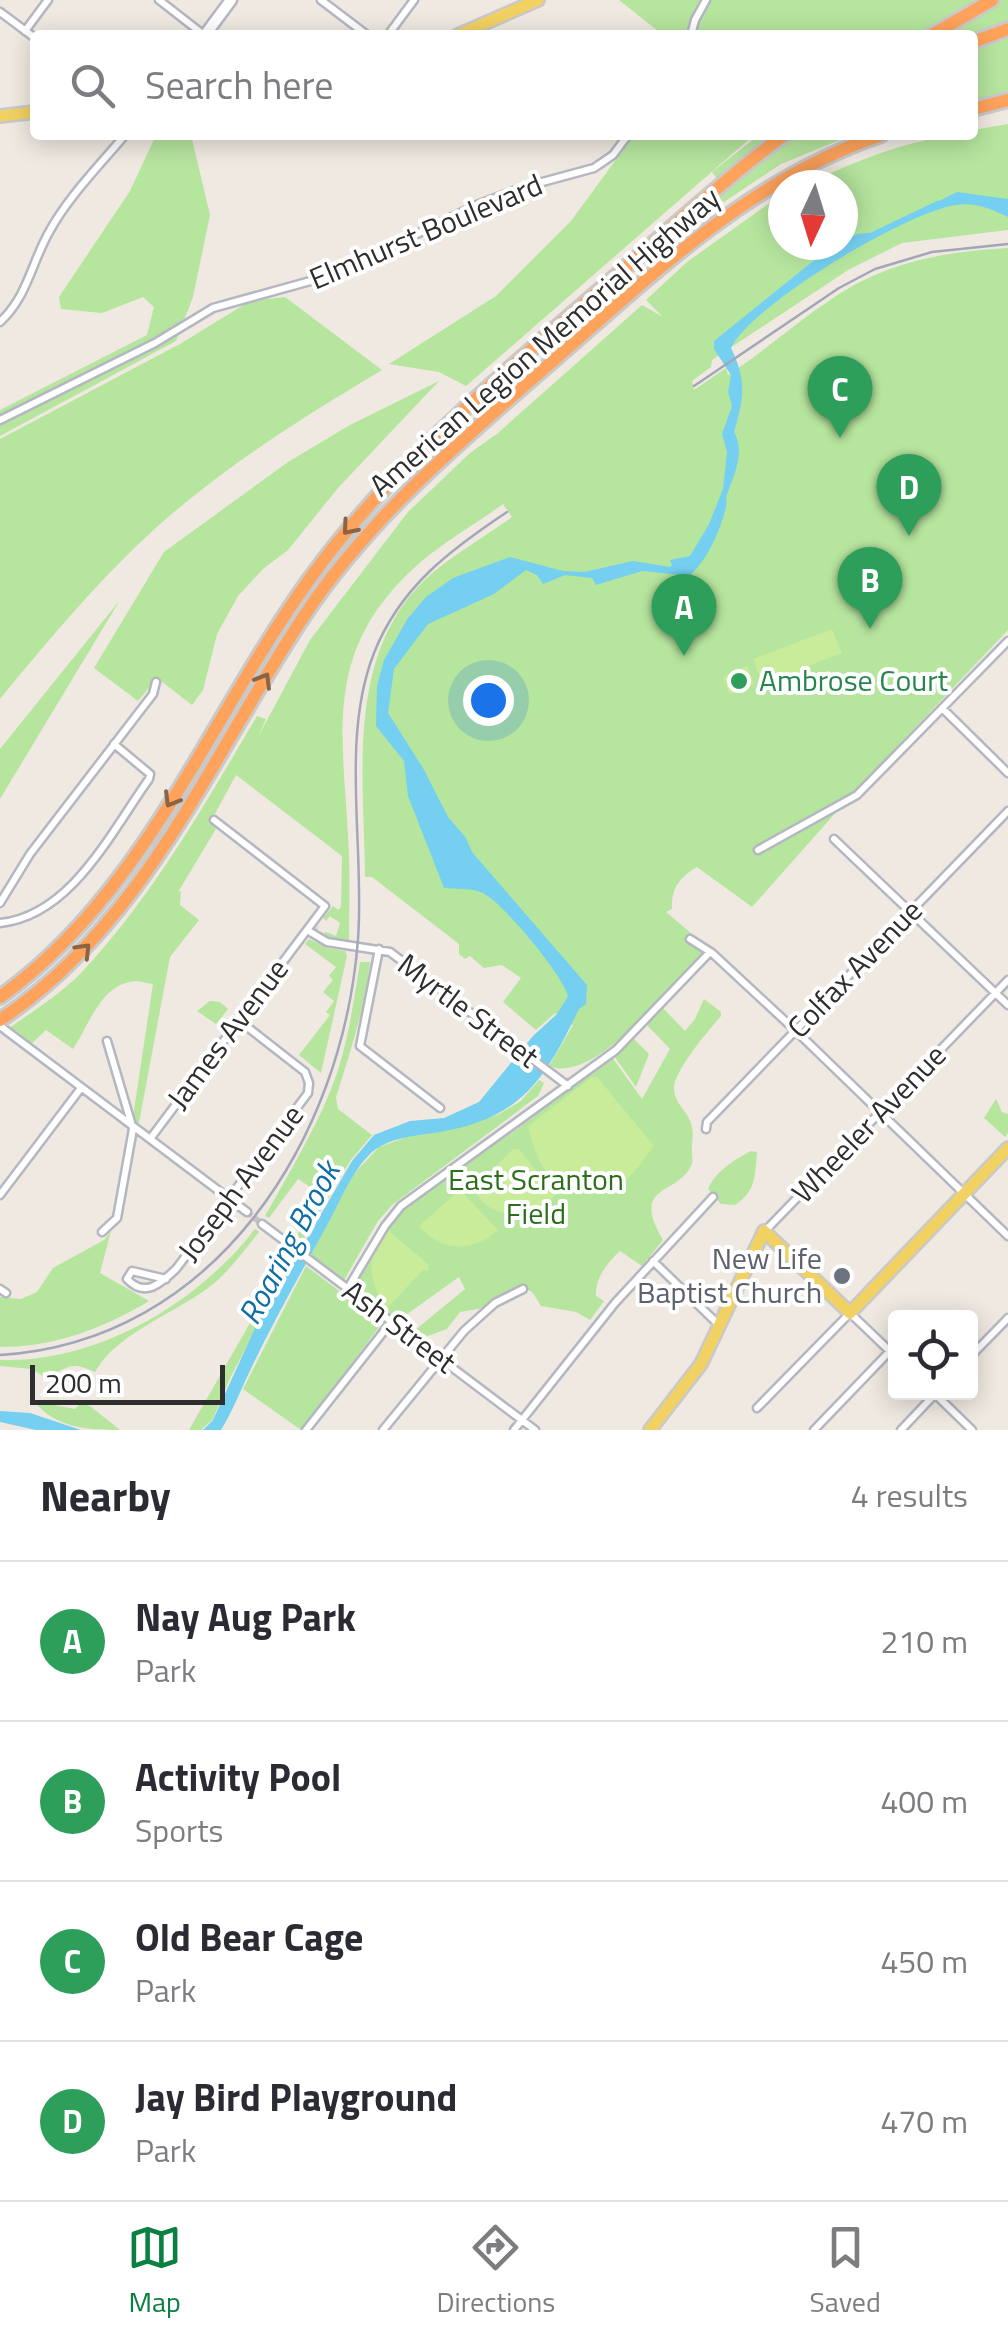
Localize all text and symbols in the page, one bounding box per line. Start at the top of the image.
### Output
search box [30,30,978,140]
text: Search here [145,56,333,114]
icon: search [65,58,120,113]
street label: Elmhurst Boulevard [302,161,549,301]
north arrow [768,170,858,260]
street label: American Legion Memorial Highway [358,175,730,507]
pin: C [808,356,872,438]
pin: D [876,454,942,536]
one-way arrow [343,517,361,535]
pin: B [838,546,902,629]
pin: A [652,574,716,656]
place label: Ambrose Court [759,657,949,703]
marker: Ambrose Court [728,670,750,692]
one-way arrow [252,673,271,691]
your location [463,675,514,726]
one-way arrow [164,789,183,807]
street label: Colfax Avenue [776,888,933,1048]
street label: Myrtle Street [388,942,549,1079]
one-way arrow [72,943,90,961]
street label: James Avenue [155,948,299,1118]
street label: Wheeler Avenue [780,1033,956,1213]
street label: Joseph Avenue [166,1094,314,1270]
water label: Roaring Brook [225,1149,353,1333]
park label: East Scranton Field [448,1156,624,1236]
place label: New Life Baptist Church [637,1235,822,1315]
marker: New Life Baptist Church [831,1265,853,1287]
street label: Ash Street [333,1268,466,1385]
map controls [888,1310,978,1400]
button: locate [888,1310,978,1400]
scale bar [30,1360,225,1404]
text: 200 m [45,1361,122,1404]
text: Nearby [40,1463,171,1527]
text: 4 results [851,1471,968,1519]
text: Nay Aug Park [135,1588,356,1646]
text: A [63,1617,82,1665]
text: 210 m [880,1617,968,1665]
text: Park [135,1646,196,1694]
text: Activity Pool [135,1748,341,1806]
text: B [63,1777,82,1825]
text: 400 m [880,1777,968,1825]
text: Sports [135,1806,223,1854]
text: Old Bear Cage [135,1908,363,1966]
text: C [64,1937,81,1985]
text: 450 m [880,1937,968,1985]
text: Park [135,1966,196,2014]
text: Jay Bird Playground [135,2068,457,2126]
text: D [62,2097,83,2145]
text: 470 m [880,2097,968,2145]
text: Park [135,2126,196,2174]
tab: Map [127,2220,182,2323]
tab: Directions [436,2220,555,2323]
tab: Saved [810,2220,881,2323]

